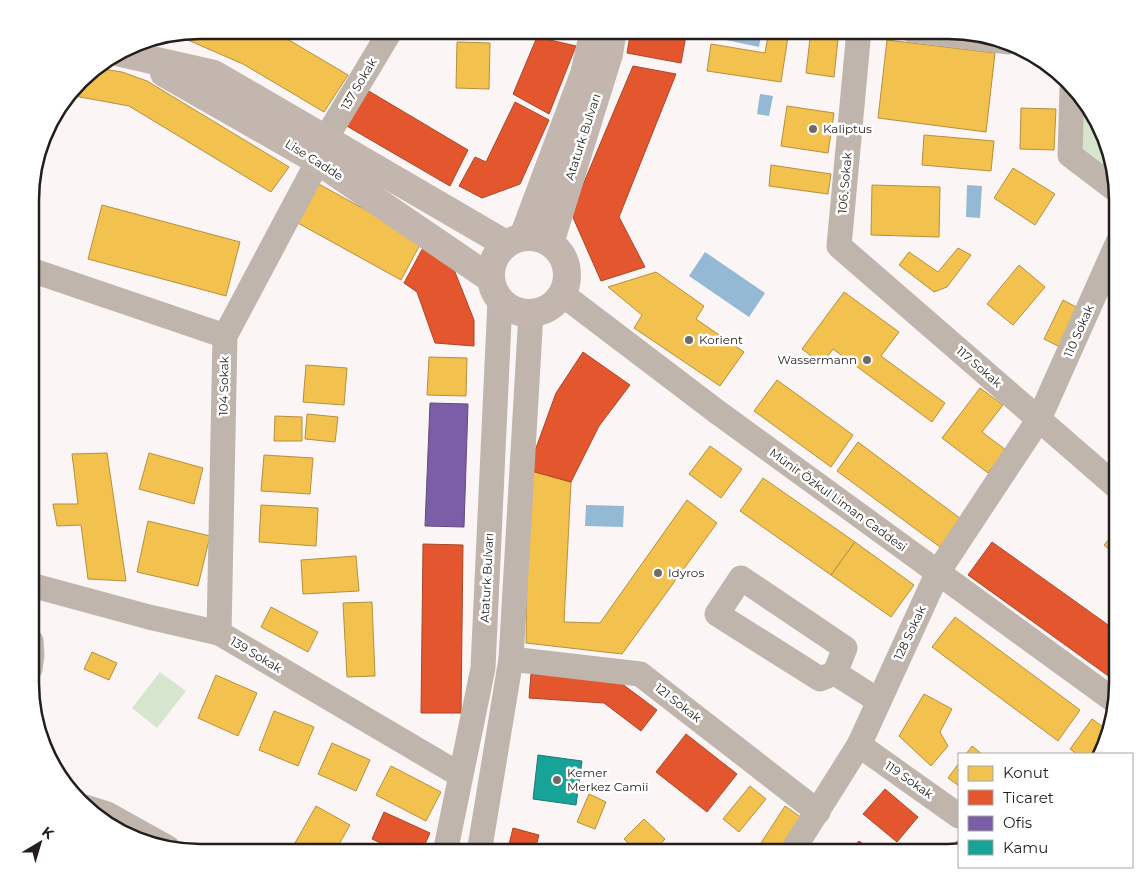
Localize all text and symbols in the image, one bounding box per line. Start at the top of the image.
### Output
street label: 137 Sokak [337,55,380,112]
street label: Ataturk Bulvarı [562,92,604,182]
place label: Kaliptus [823,121,872,136]
marker: Kaliptus [807,123,819,135]
street label: Lise Cadde [282,136,346,183]
street label: 106. Sokak [834,151,855,214]
street label: 110 Sokak [1060,301,1097,359]
place label: Korient [699,332,743,347]
marker: Korient [683,334,695,346]
street label: 117 Sokak [954,343,1006,391]
place label: Wassermann [778,352,857,367]
marker: Wassermann [861,354,873,366]
street label: 104 Sokak [215,355,232,416]
street label: Münir Özkul Liman Caddesi [767,445,910,554]
street label: Ataturk Bulvarı [477,533,496,623]
place label: Idyros [668,565,704,580]
marker: Idyros [652,567,664,579]
street label: 128 Sokak [890,603,929,662]
street label: 139 Sokak [228,633,286,676]
street label: 121 Sokak [652,680,705,726]
legend [958,753,1133,868]
street label: 119 Sokak [882,758,937,802]
text: Konut [1003,763,1049,782]
place label: Kemer Merkez Camii [567,765,649,794]
marker: Kemer Merkez Camii [551,774,563,786]
text: Ticaret [1003,788,1054,807]
text: Ofis [1003,813,1032,832]
north arrow [15,818,65,868]
text: K [38,822,58,843]
text: Kamu [1003,838,1048,857]

